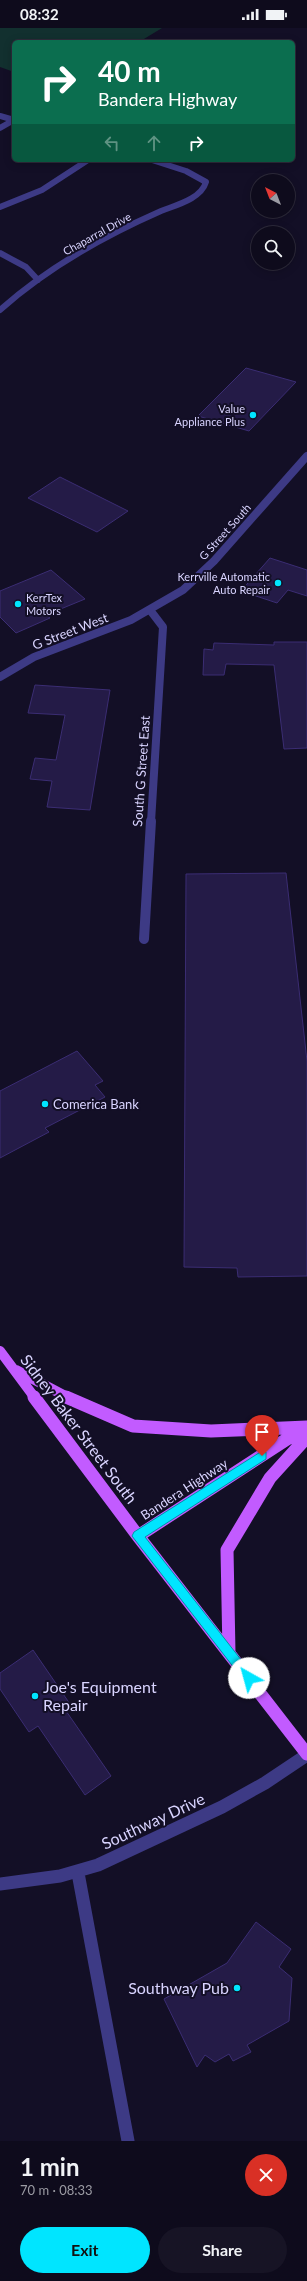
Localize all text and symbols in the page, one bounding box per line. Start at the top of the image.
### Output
text: 08:32 [20,5,59,23]
text: 40 m [98,54,161,88]
icon: right [32,56,84,108]
text: Bandera Highway [98,88,237,110]
icon: left [101,132,123,154]
icon: ahead [143,132,165,154]
icon: right [185,132,207,154]
north arrow [251,174,295,218]
map controls [251,174,295,270]
street label: Chaparral Drive [61,209,133,258]
button: search [251,226,295,270]
place label: Value Appliance Plus [175,402,245,428]
marker: Value Appliance Plus [248,410,258,420]
street label: G Street South [196,501,253,562]
place label: Kerrville Automatic Auto Repair [177,570,270,596]
marker: Kerrville Automatic Auto Repair [273,578,283,588]
place label: KerrTex Motors [26,591,63,617]
marker: KerrTex Motors [13,599,23,609]
street label: G Street West [30,609,111,653]
street label: South G Street East [129,715,153,827]
place label: Comerica Bank [53,1096,139,1112]
marker: Comerica Bank [40,1099,50,1109]
street label: Sidney Baker Street South [17,1350,142,1507]
pin [245,1415,279,1456]
icon: arrive [251,1421,273,1443]
street label: Bandera Highway [137,1455,231,1523]
position arrow [228,1657,270,1699]
place label: Joe's Equipment Repair [43,1677,157,1714]
marker: Joe's Equipment Repair [30,1691,40,1701]
street label: Southway Drive [98,1788,207,1853]
place label: Southway Pub [128,1978,229,1997]
marker: Southway Pub [232,1983,242,1993]
text: 1 min [20,2152,80,2181]
button: close [245,2154,287,2196]
text: 70 m · 08:33 [20,2182,93,2198]
button: Exit [20,2227,150,2273]
button: Share [158,2227,287,2273]

